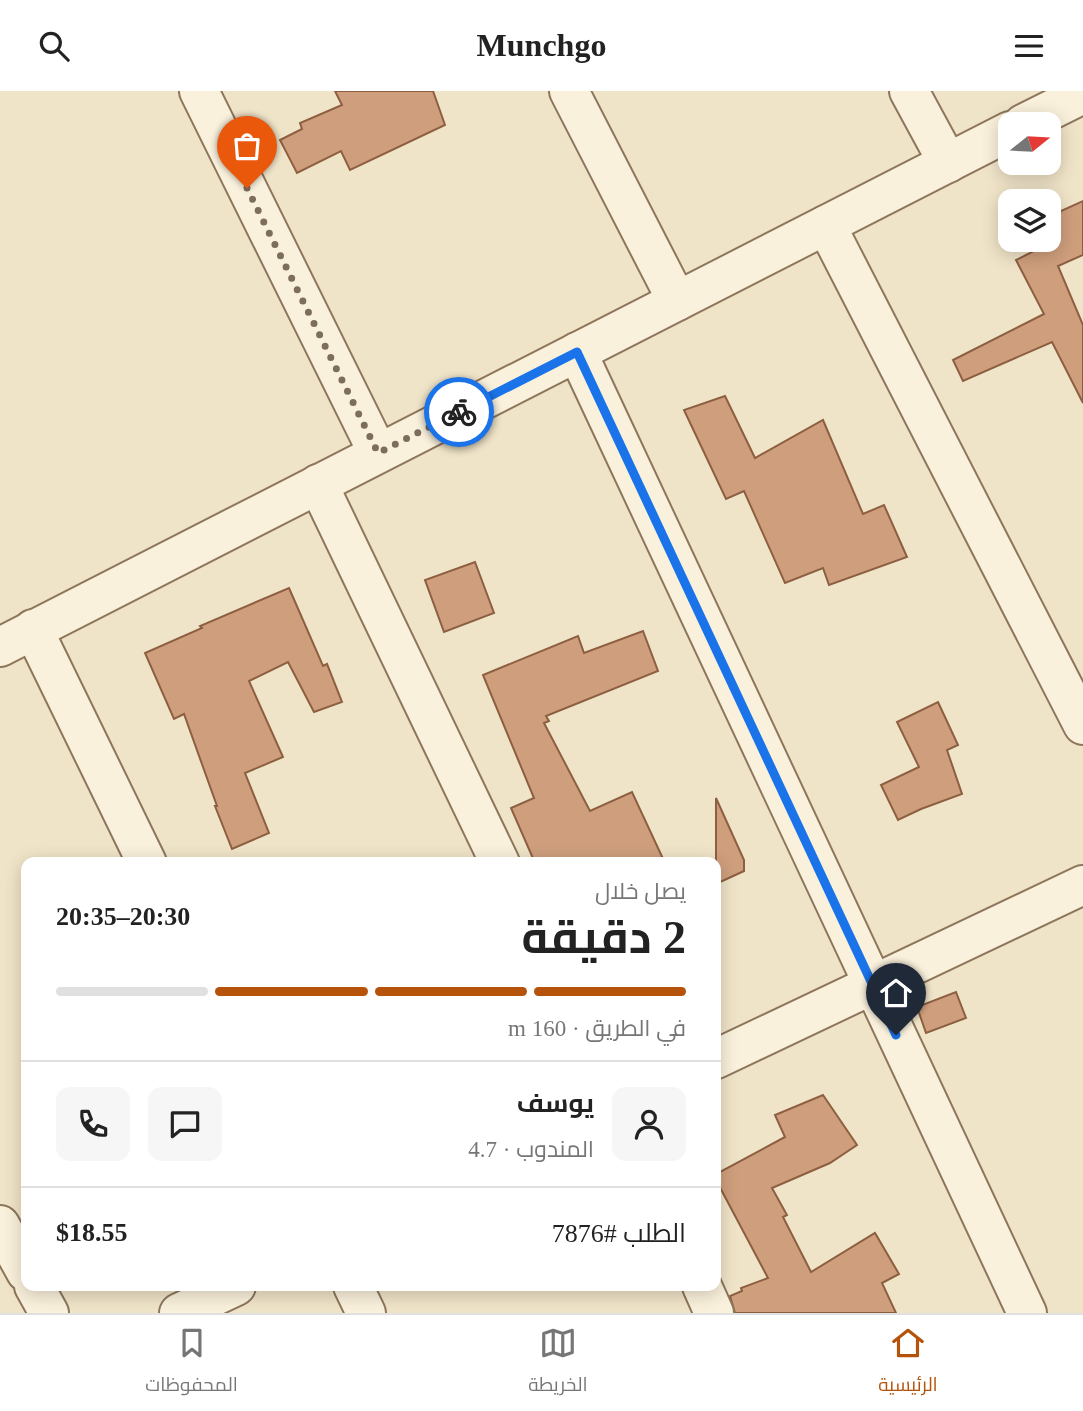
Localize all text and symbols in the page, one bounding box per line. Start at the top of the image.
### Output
icon: search [35,27,73,65]
text: Munchgo [477,27,606,63]
icon: menu [1010,27,1048,65]
north arrow [998,112,1060,175]
map controls [998,112,1061,252]
pin [217,116,277,188]
icon: bag [228,127,266,165]
button: layers [998,189,1061,252]
courier [424,377,494,447]
icon: bike [440,393,478,431]
text: يصل خلال [595,879,686,904]
text: 20:30–20:35 [56,902,190,931]
text: 2 دقيقة [521,912,686,963]
pin [866,963,926,1035]
icon: home [877,974,915,1012]
text: في الطريق · 160 m [508,1016,686,1041]
button: phone [56,1087,130,1161]
button: chat [148,1087,222,1161]
button: person [612,1087,686,1161]
text: يوسف [517,1089,594,1118]
text: المندوب · 4.7 [468,1137,594,1162]
text: $18.55 [56,1218,128,1247]
text: الطلب #7876 [552,1219,686,1248]
tab: المحفوظات [145,1324,238,1402]
tab: الخريطة [528,1324,588,1402]
tab: الرئيسية [878,1324,938,1402]

